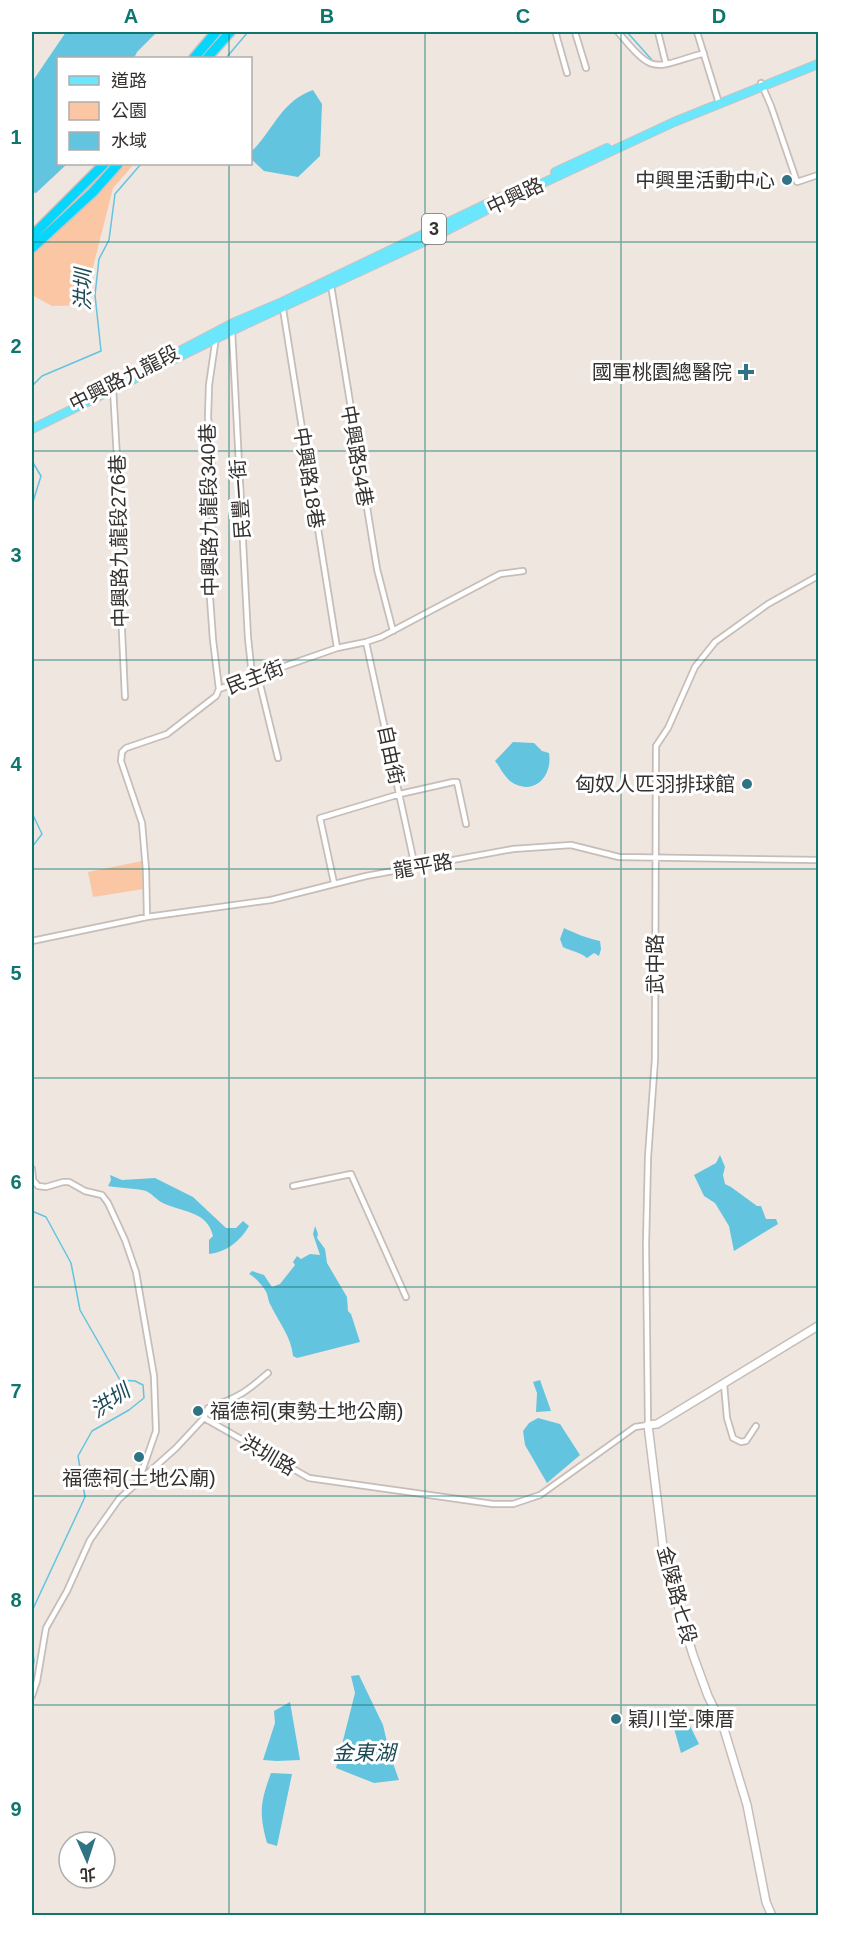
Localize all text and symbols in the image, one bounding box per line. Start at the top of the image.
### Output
text: A [124,5,138,27]
text: B [320,5,334,27]
text: C [516,5,530,27]
text: D [712,5,726,27]
legend [57,57,252,165]
text: 道路 [111,71,147,91]
text: 公園 [111,101,147,121]
text: 1 [10,126,22,148]
text: 水域 [111,131,147,151]
place label: 中興里活動中心 [635,169,775,191]
street label: 中興路 [483,173,547,219]
marker: 中興里活動中心 [780,173,794,187]
road number: 3 [422,214,446,244]
water label: 洪圳 [71,266,94,311]
text: 2 [10,335,22,357]
street label: 中興路九龍段 [66,341,182,415]
place label: 國軍桃園總醫院 [592,361,732,383]
marker: 國軍桃園總醫院 [737,363,755,381]
street label: 中興路54巷 [337,404,377,508]
street label: 中興路九龍段340巷 [196,423,222,597]
street label: 中興路18巷 [290,426,328,530]
street label: 中興路九龍段276巷 [106,454,132,628]
street label: 民豐一街 [226,458,254,540]
text: 3 [10,544,22,566]
street label: 民主街 [223,656,287,698]
street label: 自由街 [374,723,408,787]
text: 4 [10,753,22,775]
place label: 匈奴人匹羽排球館 [575,773,735,795]
marker: 匈奴人匹羽排球館 [740,777,754,791]
street label: 龍平路 [392,850,454,882]
street label: 武中路 [644,934,666,994]
text: 5 [10,962,22,984]
text: 6 [10,1171,22,1193]
water label: 洪圳 [86,1378,136,1422]
text: 7 [10,1380,22,1402]
place label: 福德祠(東勢土地公廟) [210,1400,403,1422]
marker: 福德祠(東勢土地公廟) [191,1404,205,1418]
street label: 洪圳路 [237,1430,299,1480]
marker: 福德祠(土地公廟) [132,1450,146,1464]
place label: 福德祠(土地公廟) [62,1467,216,1489]
street label: 金陵路七段 [653,1544,701,1646]
text: 8 [10,1589,22,1611]
place label: 穎川堂-陳厝 [628,1708,735,1730]
marker: 穎川堂-陳厝 [609,1712,623,1726]
water label: 金東湖 [333,1741,398,1764]
text: 9 [10,1798,22,1820]
north arrow [57,1830,117,1890]
text: 北 [79,1866,96,1883]

